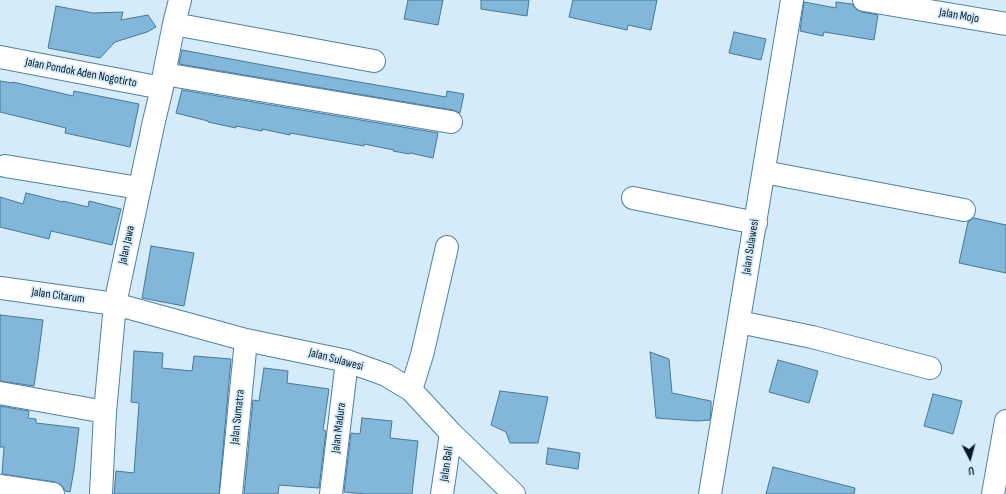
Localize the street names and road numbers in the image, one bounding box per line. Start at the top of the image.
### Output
street label: Jalan Mojo [938,5,980,27]
street label: Jalan Pondok Aden Nogotirto [24,55,138,91]
street label: Jalan Sulawesi [740,218,762,276]
street label: Jalan Jawa [116,224,138,266]
street label: Jalan Citarum [31,285,85,307]
street label: Jalan Sulawesi [307,346,365,374]
street label: Jalan Sumatra [228,389,248,445]
street label: Jalan Madura [329,402,349,454]
street label: Jalan Bali [437,445,457,483]

